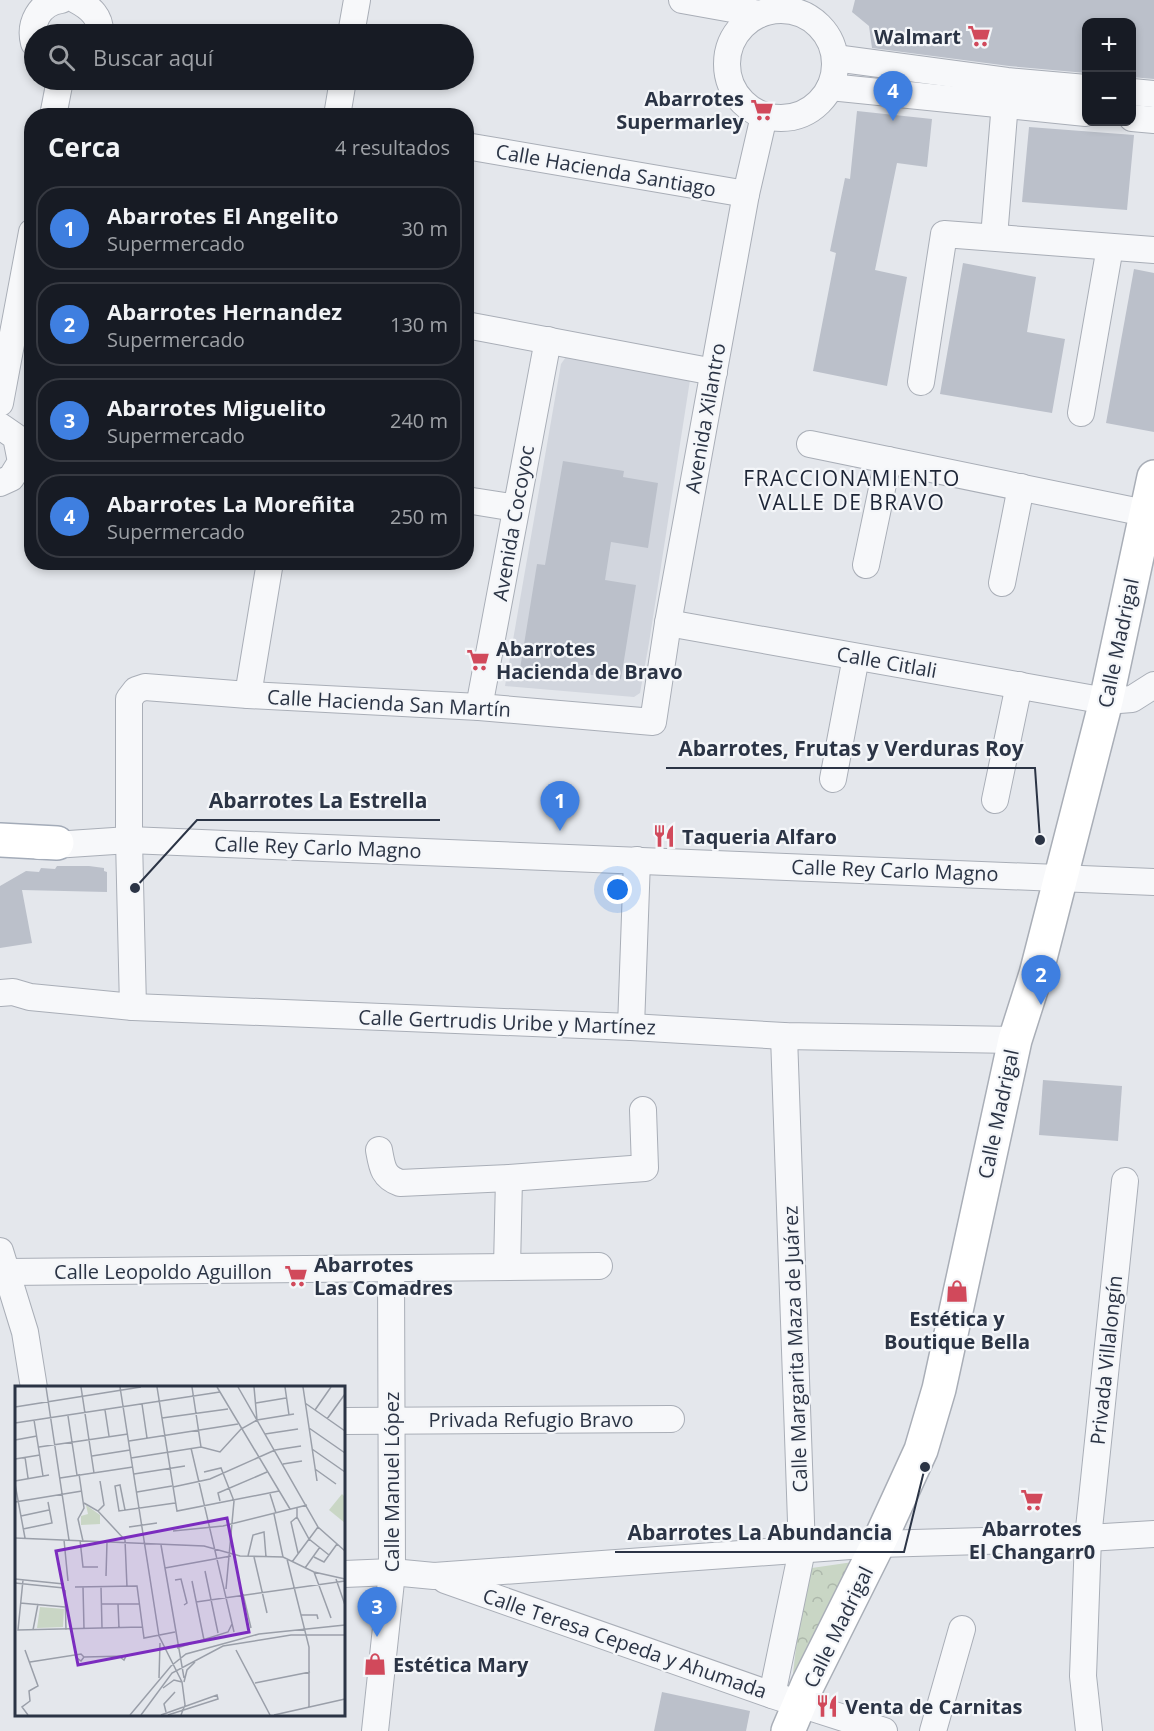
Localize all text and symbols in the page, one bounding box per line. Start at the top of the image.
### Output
map controls [1082,18,1136,126]
button: + [1082,18,1136,72]
place label: Walmart [874,23,961,50]
supermarket icon: Walmart [966,23,992,49]
search box [24,24,474,90]
icon: search [45,41,78,74]
text: Buscar aquí [93,42,213,72]
pin: 4 [874,72,912,121]
button: − [1082,72,1136,126]
place label: Abarrotes Supermarley [616,85,745,135]
supermarket icon: Abarrotes Supermarley [749,97,775,123]
text: Cerca [48,129,121,165]
text: 4 resultados [335,134,450,161]
street label: Calle Hacienda Santiago [494,137,718,203]
text: Abarrotes El Angelito [107,200,339,230]
text: 1 [64,215,75,242]
text: 30 m [401,215,448,242]
text: Supermercado [107,230,245,257]
text: Abarrotes Hernandez [107,296,342,326]
text: 2 [64,311,75,338]
text: 130 m [390,311,448,338]
text: Supermercado [107,326,245,353]
street label: Avenida Xilantro [678,341,732,495]
text: Abarrotes Miguelito [107,392,326,422]
text: 3 [64,407,75,434]
text: 240 m [390,407,448,434]
text: Supermercado [107,422,245,449]
street label: Avenida Cocoyoc [486,443,540,603]
district label: FRACCIONAMIENTO VALLE DE BRAVO [743,464,961,516]
text: Abarrotes La Moreñita [107,488,355,518]
text: 4 [64,503,75,530]
text: 250 m [390,503,448,530]
text: Supermercado [107,518,245,545]
street label: Calle Madrigal [1091,576,1145,710]
place label: Abarrotes Hacienda de Bravo [496,635,683,685]
street label: Calle Citlali [835,640,939,684]
supermarket icon: Abarrotes Hacienda de Bravo [465,647,491,673]
street label: Calle Hacienda San Martín [266,683,512,723]
callout: Abarrotes, Frutas y Verduras Roy [666,729,1035,768]
text: Abarrotes, Frutas y Verduras Roy [678,734,1024,762]
callout: Abarrotes La Estrella [197,781,440,820]
pin: 1 [540,782,580,831]
text: Abarrotes La Estrella [209,786,427,814]
restaurant icon: Taqueria Alfaro [651,823,677,849]
place label: Taqueria Alfaro [682,823,837,850]
street label: Calle Rey Carlo Magno [214,830,422,864]
street label: Calle Rey Carlo Magno [791,853,999,887]
your location [603,875,632,904]
pin: 2 [1022,956,1060,1005]
street label: Calle Gertrudis Uribe y Martínez [358,1003,656,1041]
street label: Calle Madrigal [971,1047,1025,1181]
street label: Calle Margarita Maza de Juárez [776,1205,814,1493]
place label: Abarrotes Las Comadres [314,1251,453,1301]
street label: Calle Leopoldo Aguillon [54,1258,272,1285]
supermarket icon: Abarrotes Las Comadres [283,1263,309,1289]
street label: Privada Villalongín [1084,1274,1128,1446]
shop icon: Estética y Boutique Bella [944,1278,970,1304]
place label: Estética y Boutique Bella [884,1305,1030,1355]
inset map [15,1386,345,1716]
street label: Calle Manuel López [378,1392,405,1572]
street label: Privada Refugio Bravo [429,1406,633,1433]
supermarket icon: Abarrotes El Changarr0 [1019,1487,1045,1513]
callout: Abarrotes La Abundancia [615,1513,904,1552]
place label: Abarrotes El Changarr0 [969,1515,1095,1565]
text: Abarrotes La Abundancia [627,1518,893,1546]
street label: Calle Madrigal [797,1562,879,1692]
street label: Calle Teresa Cepeda y Ahumada [479,1582,771,1704]
pin: 3 [358,1588,397,1637]
shop icon: Estética Mary [362,1651,388,1677]
place label: Estética Mary [393,1651,529,1678]
restaurant icon: Venta de Carnitas [814,1693,840,1719]
place label: Venta de Carnitas [845,1693,1023,1720]

